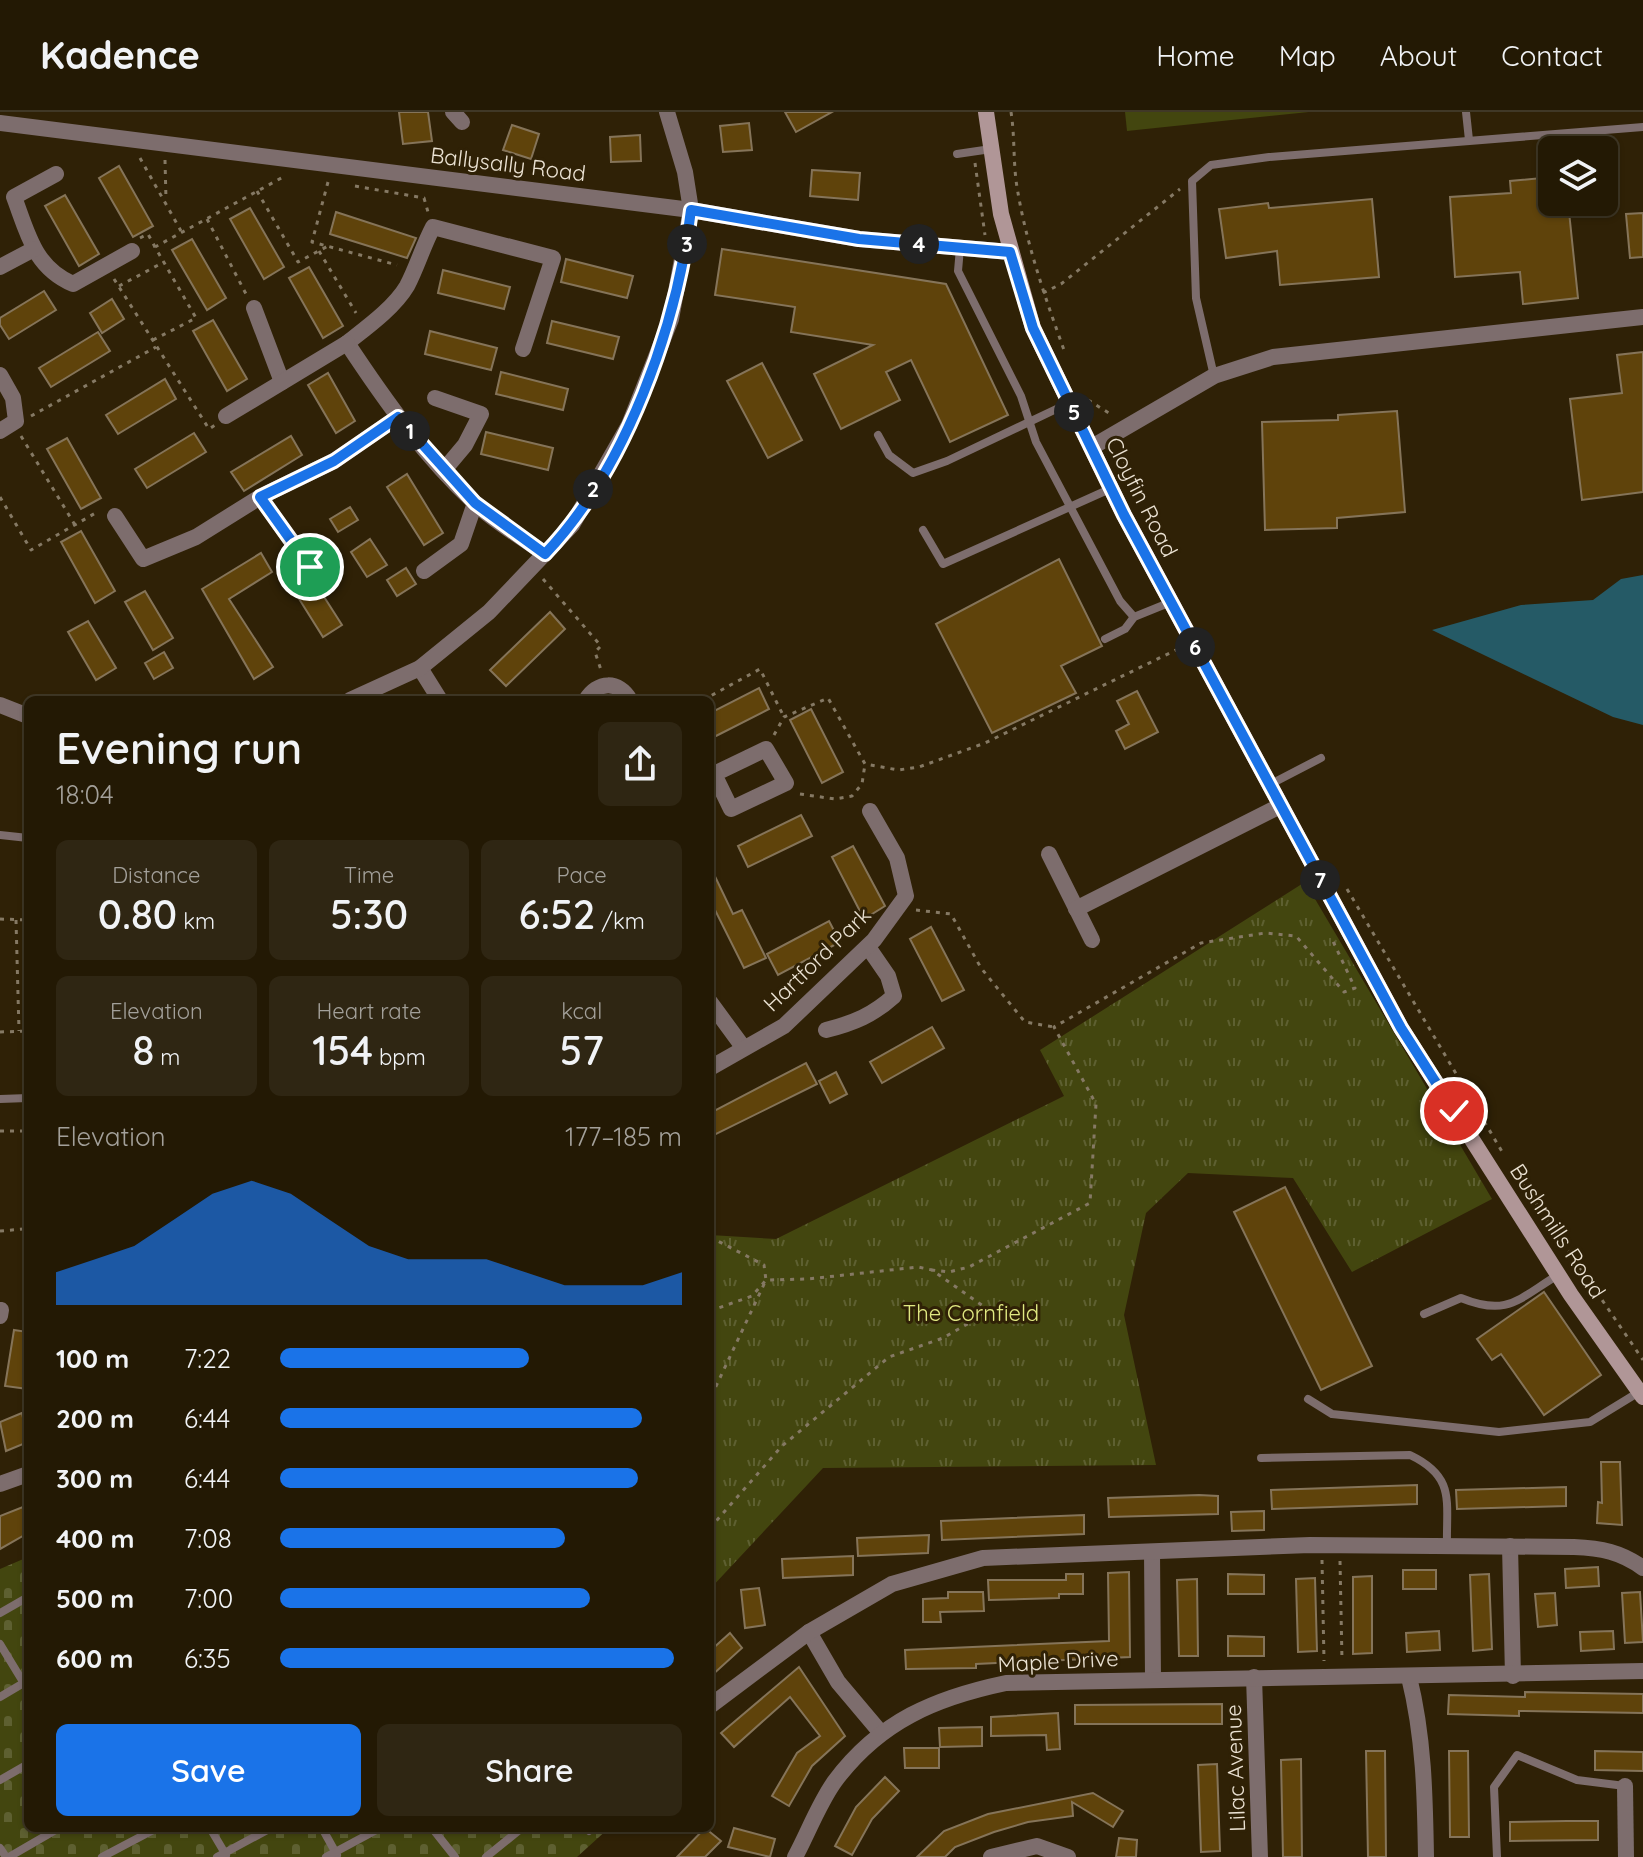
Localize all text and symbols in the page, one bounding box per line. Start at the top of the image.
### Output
text: Kadence [40,31,200,79]
text: Home [1156,38,1235,73]
text: Map [1279,38,1336,73]
text: About [1380,38,1457,73]
text: Contact [1501,38,1603,73]
map controls [1538,136,1618,216]
button: layers [1538,136,1618,216]
street label: Ballysally Road [429,141,587,187]
pin: 3 [667,224,707,264]
pin: 4 [899,224,939,264]
text: 3 [681,230,693,258]
text: 4 [913,230,925,258]
pin: 5 [1054,392,1094,432]
text: 5 [1068,398,1080,426]
pin: 1 [390,411,430,451]
text: 1 [406,417,414,445]
street label: Cloyfin Road [1100,432,1184,562]
pin: 2 [573,469,613,509]
text: 2 [587,475,599,503]
pin [276,533,344,601]
icon: arrive [288,545,332,589]
pin: 6 [1175,627,1215,667]
text: 6 [1189,633,1201,661]
text: Evening run [56,720,302,775]
button: share [598,722,682,806]
text: 18:04 [56,778,114,811]
pin: 7 [1300,860,1340,900]
text: Distance [112,861,200,889]
text: Time [344,861,394,889]
text: Pace [557,861,607,889]
text: 7 [1314,866,1326,894]
text: 0.80 [98,889,177,939]
text: 5:30 [330,889,408,939]
text: 6:52 [519,889,595,939]
street label: Hartford Park [757,901,877,1017]
text: km [177,907,215,935]
text: /km [595,907,645,935]
text: Elevation [110,997,203,1025]
text: Heart rate [317,997,421,1025]
text: kcal [561,997,602,1025]
text: 8 [132,1025,154,1075]
text: 154 [312,1025,373,1075]
text: 57 [560,1025,604,1075]
text: m [154,1043,180,1071]
text: bpm [373,1043,426,1071]
pin [1420,1077,1488,1145]
icon: check [1432,1089,1476,1133]
text: Elevation [56,1120,166,1153]
text: 177–185 m [565,1120,682,1153]
street label: Bushmills Road [1504,1158,1612,1304]
park label: The Cornfield [903,1299,1039,1327]
text: 100 m [56,1342,129,1375]
text: 7:22 [184,1342,231,1375]
text: 200 m [56,1402,134,1435]
text: 6:44 [184,1402,230,1435]
text: 300 m [56,1462,133,1495]
text: 6:44 [184,1462,230,1495]
text: 400 m [56,1522,134,1555]
text: 7:08 [184,1522,232,1555]
text: 500 m [56,1582,134,1615]
text: 7:00 [184,1582,233,1615]
text: 600 m [56,1642,134,1675]
text: 6:35 [184,1642,231,1675]
street label: Maple Drive [997,1644,1119,1678]
street label: Lilac Avenue [1219,1704,1251,1832]
button: Save [56,1724,361,1816]
button: Share [377,1724,682,1816]

